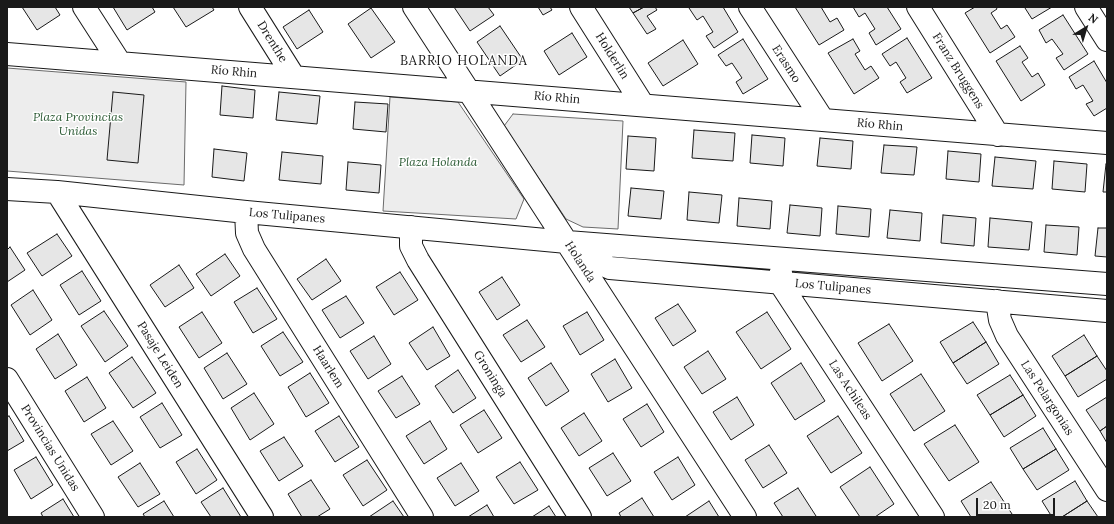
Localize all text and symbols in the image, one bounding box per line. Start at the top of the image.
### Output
north arrow [1066,8,1106,48]
text: N [1086,10,1101,27]
street label: Drenthe [254,19,290,65]
street label: Holderlin [592,30,632,82]
street label: Franz Bruggens [929,30,987,112]
street label: Erasmo [769,42,803,86]
district label: BARRIO HOLANDA [400,53,528,69]
street label: Río Rhin [210,63,258,81]
street label: Río Rhin [533,89,581,107]
park label: Plaza Provincias Unidas [33,111,123,139]
street label: Río Rhin [856,116,904,134]
park label: Plaza Holanda [399,156,477,170]
street label: Los Tulipanes [248,205,326,227]
street label: Holanda [561,239,599,285]
street label: Los Tulipanes [794,276,872,298]
street label: Pasaje Leiden [134,319,186,391]
street label: Haarlem [309,343,347,391]
street label: Groninga [470,348,510,400]
street label: Las Achileas [825,358,875,422]
street label: Las Pelargonias [1017,358,1077,438]
street label: Provincias Unidas [18,402,82,494]
scale bar [978,490,1057,516]
text: 20 m [983,497,1011,512]

